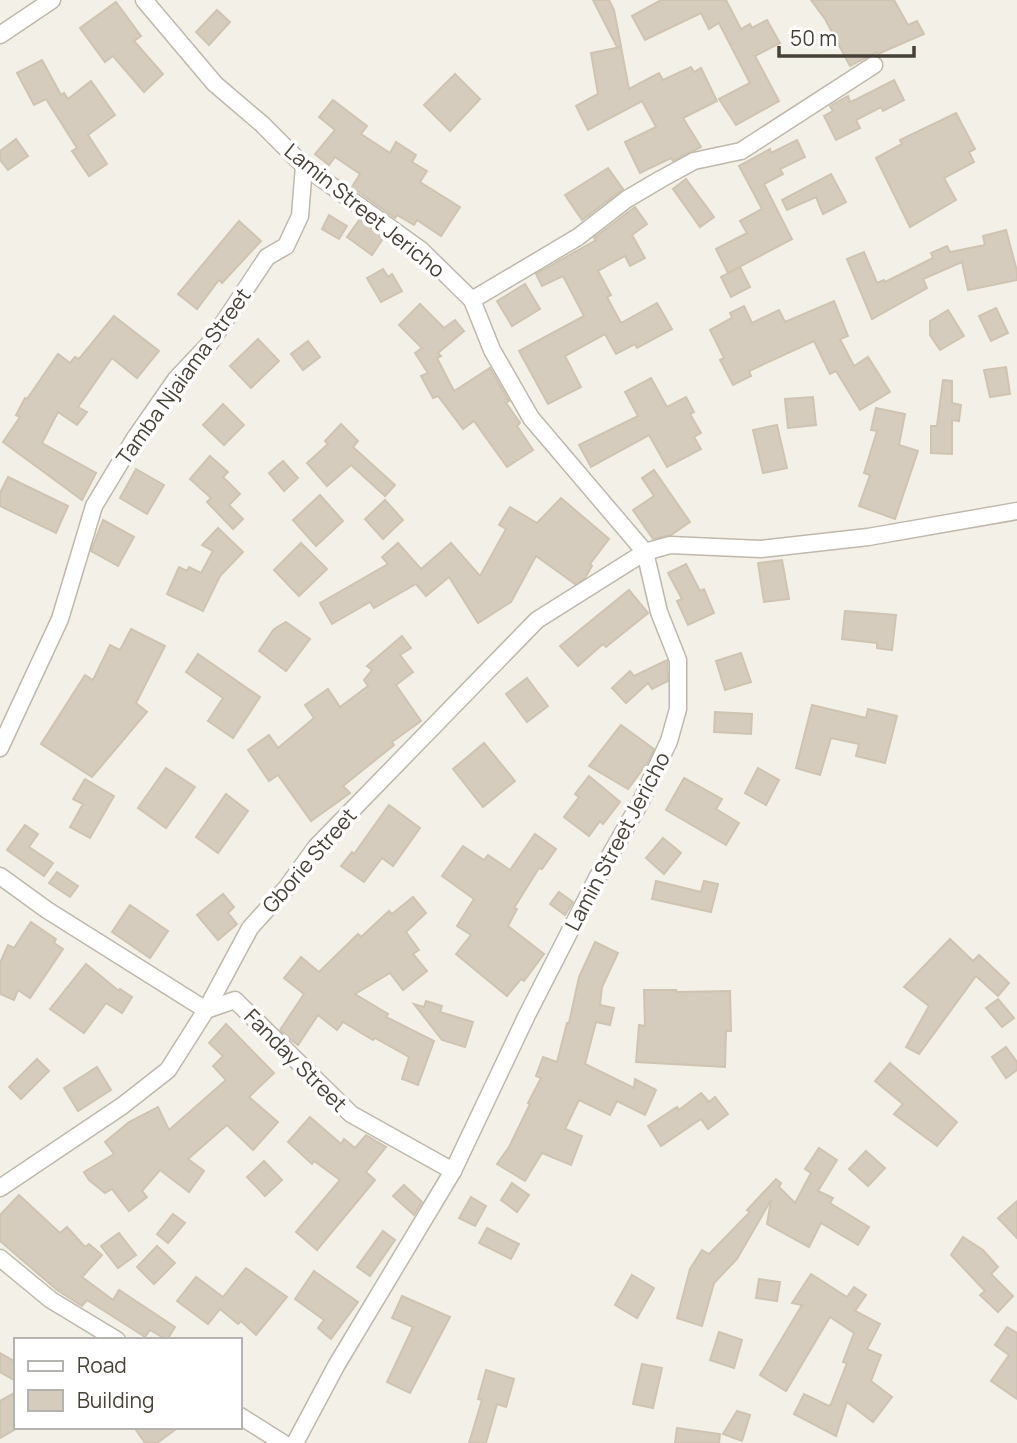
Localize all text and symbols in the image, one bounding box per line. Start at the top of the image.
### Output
scale bar [779,14,914,58]
text: 50 m [790,24,837,52]
street label: Lamin Street Jericho [279,137,451,283]
street label: Tamba Njaiama Street [109,282,257,470]
street label: Lamin Street Jericho [558,747,676,935]
street label: Gborie Street [256,802,362,918]
street label: Fanday Street [238,1002,354,1118]
legend [14,1338,242,1429]
text: Road [77,1351,127,1379]
text: Building [77,1386,154,1414]

